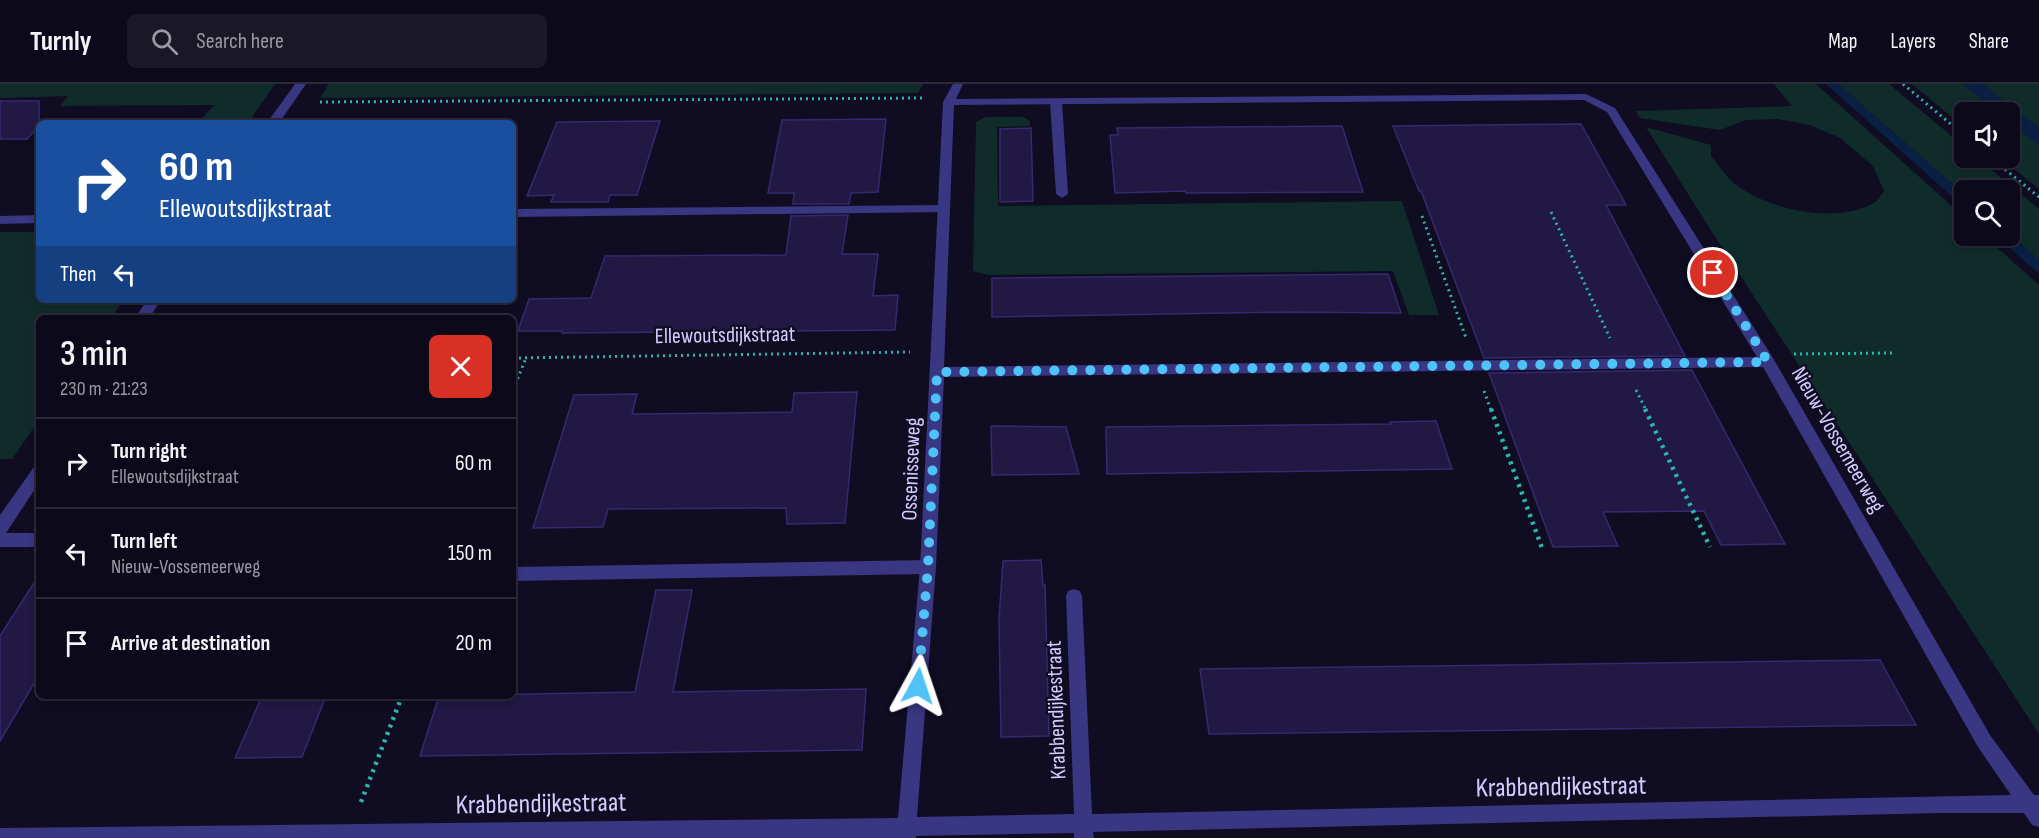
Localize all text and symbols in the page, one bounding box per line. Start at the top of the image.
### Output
search box [127,14,547,68]
text: Turnly [30,25,91,58]
icon: search [148,25,181,58]
text: Search here [196,28,284,55]
text: Map [1828,29,1857,54]
text: Layers [1890,29,1936,54]
text: Share [1969,29,2009,54]
map controls [1954,102,2020,246]
button: sound [1954,102,2020,168]
text: 60 m [159,142,233,193]
icon: right [60,144,138,222]
button: search [1954,180,2020,246]
text: Ellewoutsdijkstraat [159,193,332,225]
pin [1687,247,1738,298]
icon: arrive [1696,256,1729,289]
icon: left [108,258,141,291]
text: Then [60,261,96,288]
street label: Ellewoutsdijkstraat [655,321,796,350]
text: 3 min [60,333,128,376]
button: close [429,335,492,398]
street label: Nieuw-Vossemeerweg [1785,362,1891,518]
text: 230 m · 21:23 [60,377,148,401]
street label: Ossenisseweg [896,417,927,521]
text: Turn right [111,438,187,465]
icon: right [60,447,93,480]
text: 60 m [455,450,492,477]
text: Ellewoutsdijkstraat [111,465,239,489]
text: Turn left [111,528,177,555]
icon: left [60,537,93,570]
text: 150 m [448,540,492,567]
text: Nieuw-Vossemeerweg [111,555,260,579]
icon: arrive [60,627,93,660]
text: Arrive at destination [111,630,270,657]
text: 20 m [456,630,492,657]
street label: Krabbendijkestraat [1041,640,1072,780]
position arrow [886,654,950,718]
street label: Krabbendijkestraat [1475,770,1647,804]
street label: Krabbendijkestraat [455,787,627,821]

